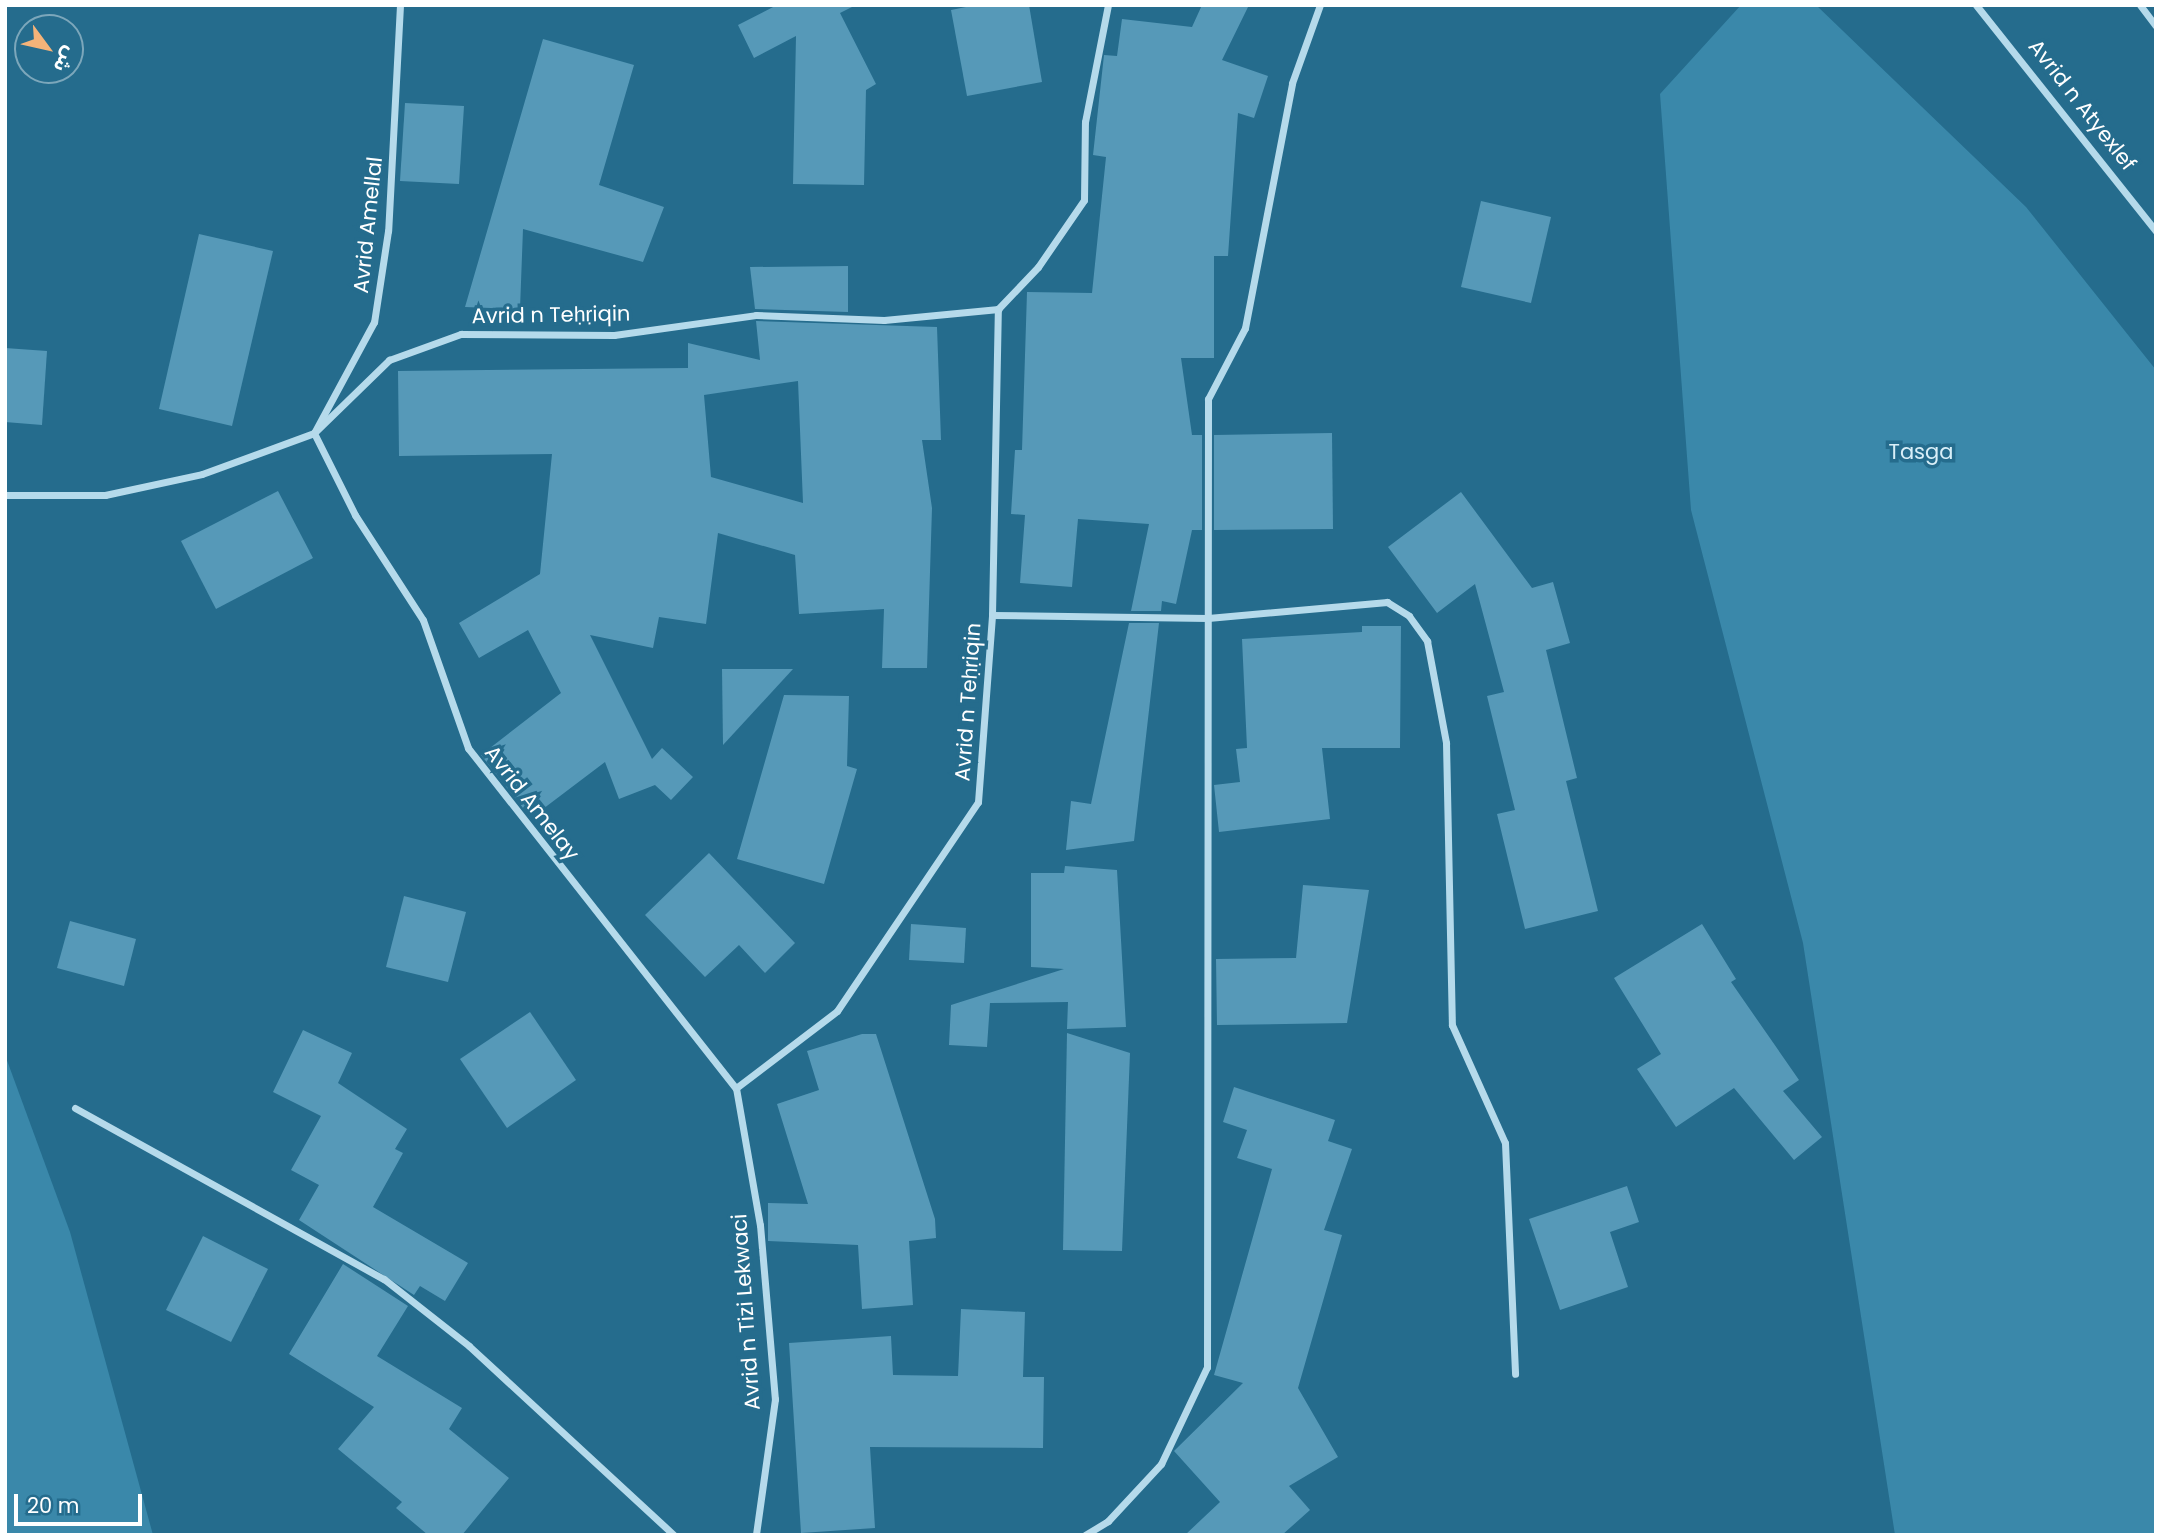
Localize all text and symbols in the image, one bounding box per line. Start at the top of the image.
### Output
north arrow [14,14,84,84]
street label: Avrid n Atyexlef [2023,34,2141,176]
text: ش [47,41,84,78]
street label: Avrid Amellal [348,155,388,295]
street label: Avrid n Teḥṛiqin [471,301,631,329]
park label: Tasga [1889,439,1953,465]
street label: Avrid n Teḥṛiqin [950,622,986,782]
street label: Avrid Amelay [479,741,585,865]
street label: Avrid n Tizi Lekwaci [727,1213,765,1411]
scale bar [18,1480,145,1524]
text: 20 m [27,1491,80,1520]

